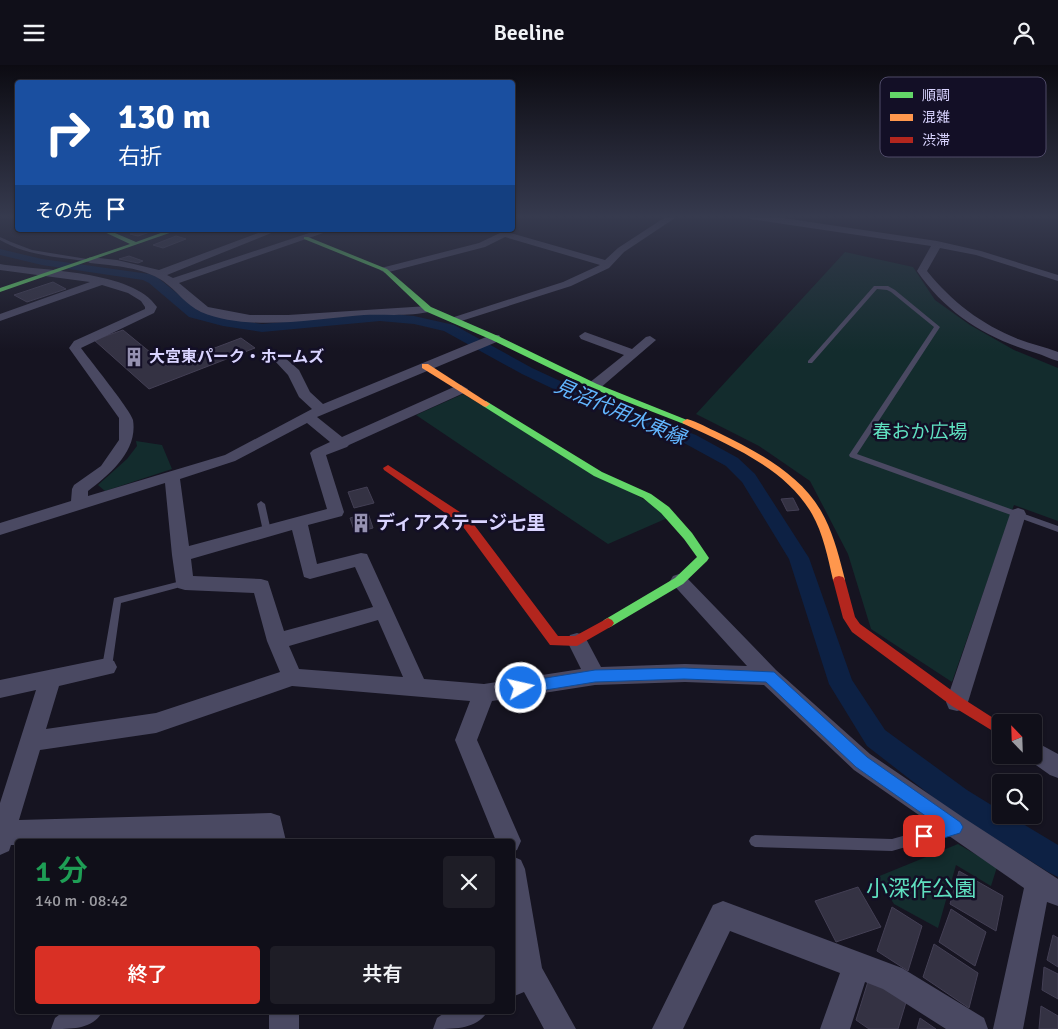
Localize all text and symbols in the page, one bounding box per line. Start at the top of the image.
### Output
icon: menu [20,19,48,47]
text: Beeline [493,19,565,46]
icon: person [1010,19,1038,47]
legend [880,77,1046,157]
text: 順調 [922,87,950,104]
text: 130 m [118,95,211,138]
icon: right [35,100,100,165]
text: 混雑 [922,109,950,126]
text: 渋滞 [922,132,950,149]
text: 右折 [118,143,162,170]
icon: arrive [102,195,130,223]
text: その先 [35,199,92,223]
building icon: 大宮東パーク・ホームズ [123,346,145,368]
place label: 大宮東パーク・ホームズ [149,347,324,367]
water label: 見沼代用水東縁 [551,373,691,452]
park label: 春おか広場 [872,420,968,444]
place label: ディアステージ七里 [376,511,545,535]
building icon: ディアステージ七里 [350,512,372,534]
position arrow [494,661,546,713]
north arrow [992,714,1042,764]
map controls [992,714,1042,824]
button: search [992,774,1042,824]
pin [903,815,945,857]
icon: arrive [910,822,938,850]
text: 1 分 [35,853,88,890]
button: close [443,856,495,908]
park label: 小深作公園 [866,875,976,902]
text: 140 m · 08:42 [35,891,128,911]
button: 終了 [35,946,260,1004]
button: 共有 [270,946,495,1004]

